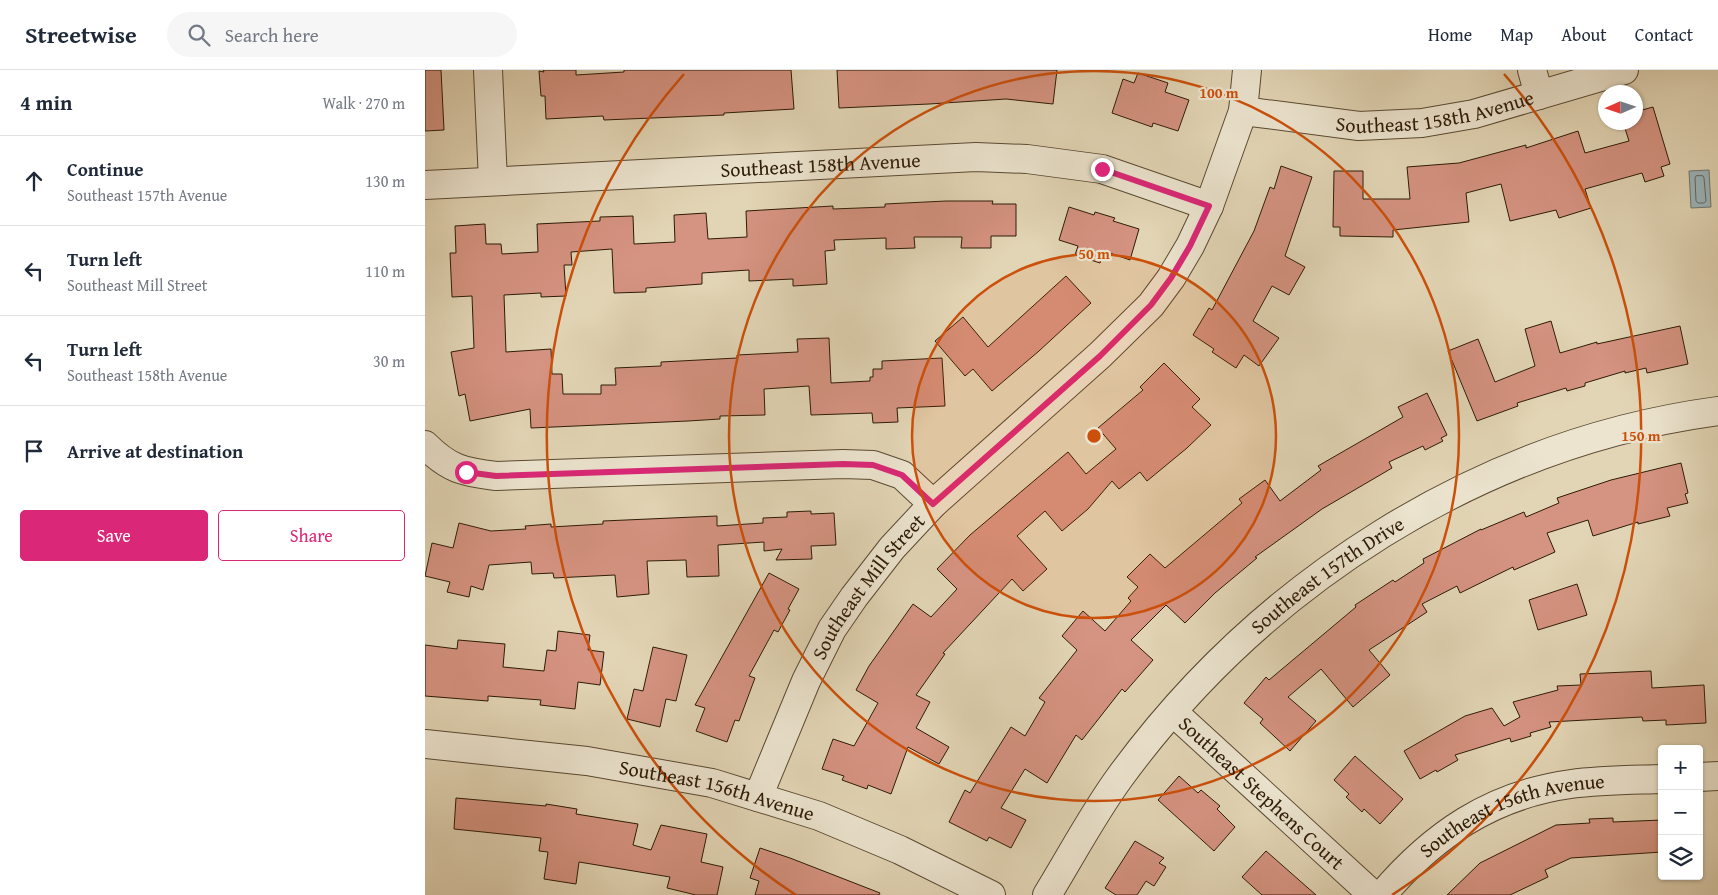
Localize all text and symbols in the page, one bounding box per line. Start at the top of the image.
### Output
search box [167,12,517,57]
text: Streetwise [25,17,137,52]
icon: search [185,21,213,49]
text: Search here [225,21,319,49]
text: Home [1428,21,1472,48]
text: Map [1500,21,1533,48]
text: About [1561,21,1607,48]
text: Contact [1635,21,1693,48]
text: 100 m [1199,82,1239,103]
street label: Southeast 158th Avenue [1334,82,1537,140]
north arrow [1598,85,1643,130]
text: 4 min [20,87,72,118]
text: Walk · 270 m [322,91,405,115]
street label: Southeast 158th Avenue [720,145,921,184]
text: Continue [67,155,144,183]
route end [1091,158,1114,181]
icon: ahead [20,167,48,195]
text: 130 m [365,169,405,193]
text: Southeast 157th Avenue [67,183,227,207]
text: 50 m [1078,243,1110,264]
text: Turn left [67,245,142,273]
icon: left [20,257,48,285]
text: 110 m [365,259,405,283]
text: Southeast Mill Street [67,273,207,297]
text: Turn left [67,335,142,363]
icon: left [20,347,48,375]
text: 30 m [373,349,405,373]
text: Southeast 158th Avenue [67,363,227,387]
text: 150 m [1621,425,1661,446]
centre of rings [1085,427,1103,445]
icon: arrive [20,437,48,465]
text: Arrive at destination [67,437,243,465]
route start [455,461,478,484]
street label: Southeast Mill Street [804,507,931,664]
street label: Southeast 157th Drive [1244,509,1409,640]
button: Save [20,510,208,561]
button: Share [218,510,405,561]
street label: Southeast Stephens Court [1172,709,1351,876]
map controls [1658,745,1703,880]
button: + [1658,745,1703,790]
street label: Southeast 156th Avenue [617,752,818,828]
street label: Southeast 156th Avenue [1412,766,1605,864]
button: − [1658,790,1703,835]
button: layers [1658,835,1703,880]

